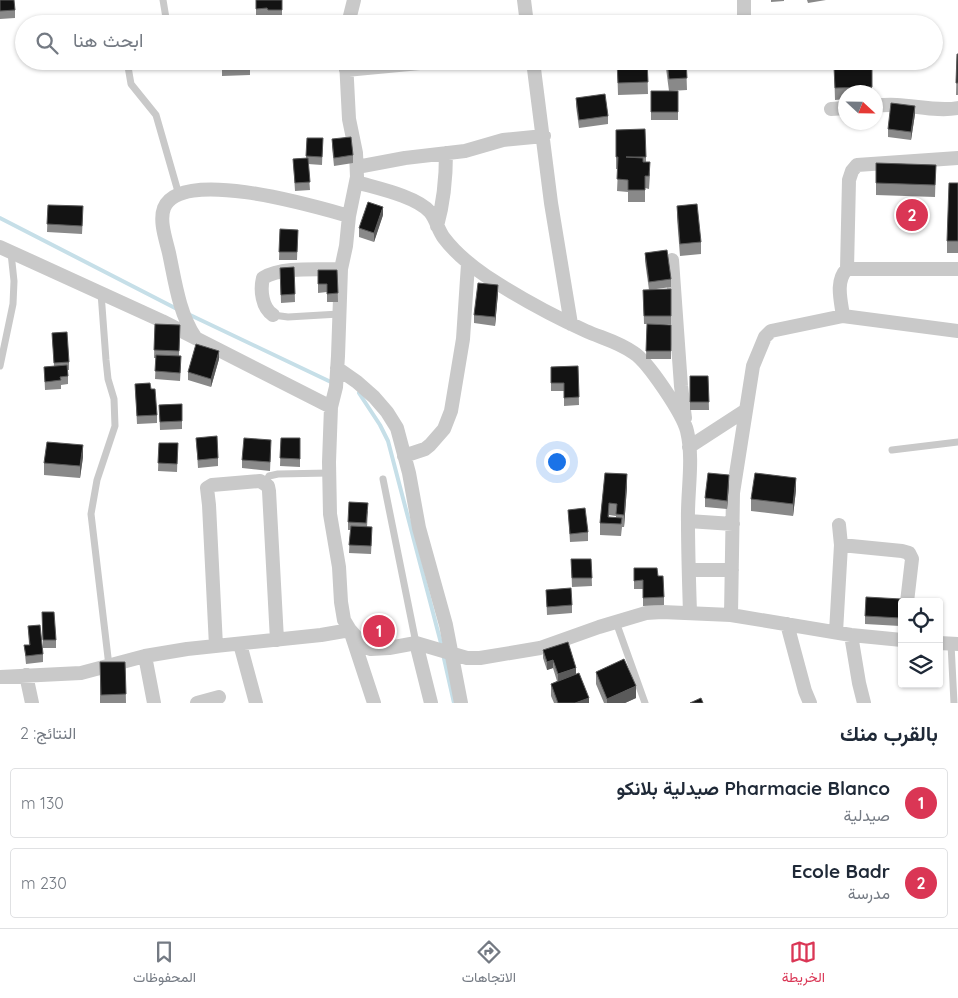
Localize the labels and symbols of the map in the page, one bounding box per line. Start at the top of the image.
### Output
north arrow [838,85,883,130]
pin: 2 [896,196,928,234]
your location [544,449,570,475]
pin: 1 [363,612,395,650]

